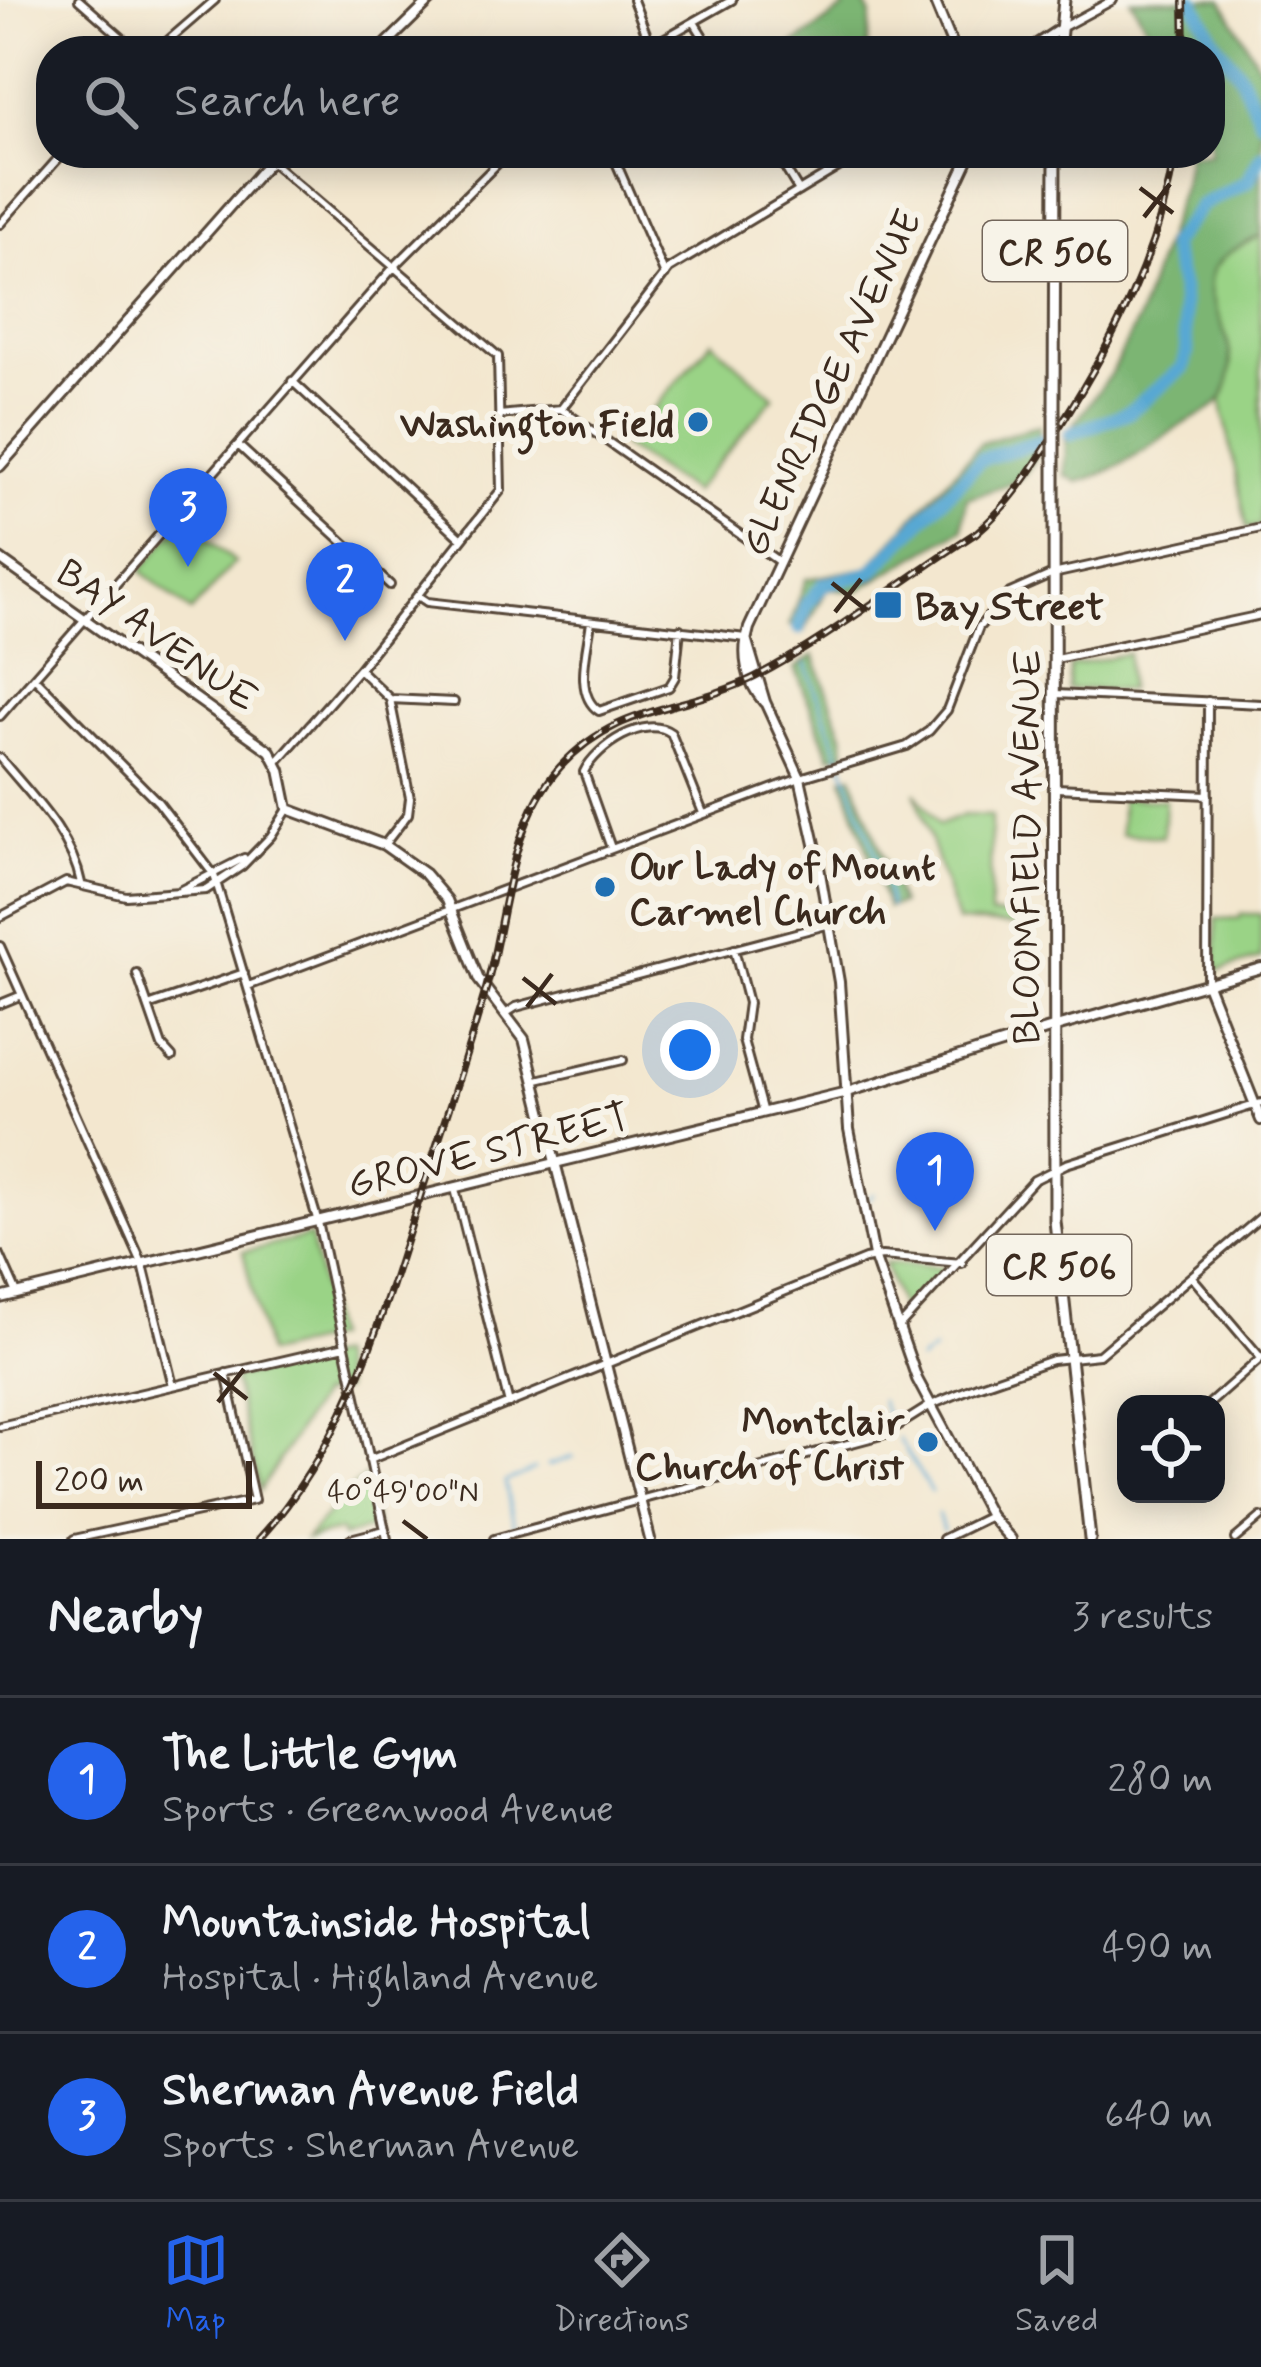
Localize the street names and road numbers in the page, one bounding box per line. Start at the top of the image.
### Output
street label: GLENRIDGE AVENUE [731,202,936,565]
road number: CR 506 [983,221,1127,281]
street label: BAY AVENUE [45,549,267,725]
street label: BLOOMFIELD AVENUE [1003,649,1054,1045]
street label: GROVE STREET [343,1093,635,1212]
road number: CR 506 [987,1235,1131,1295]

